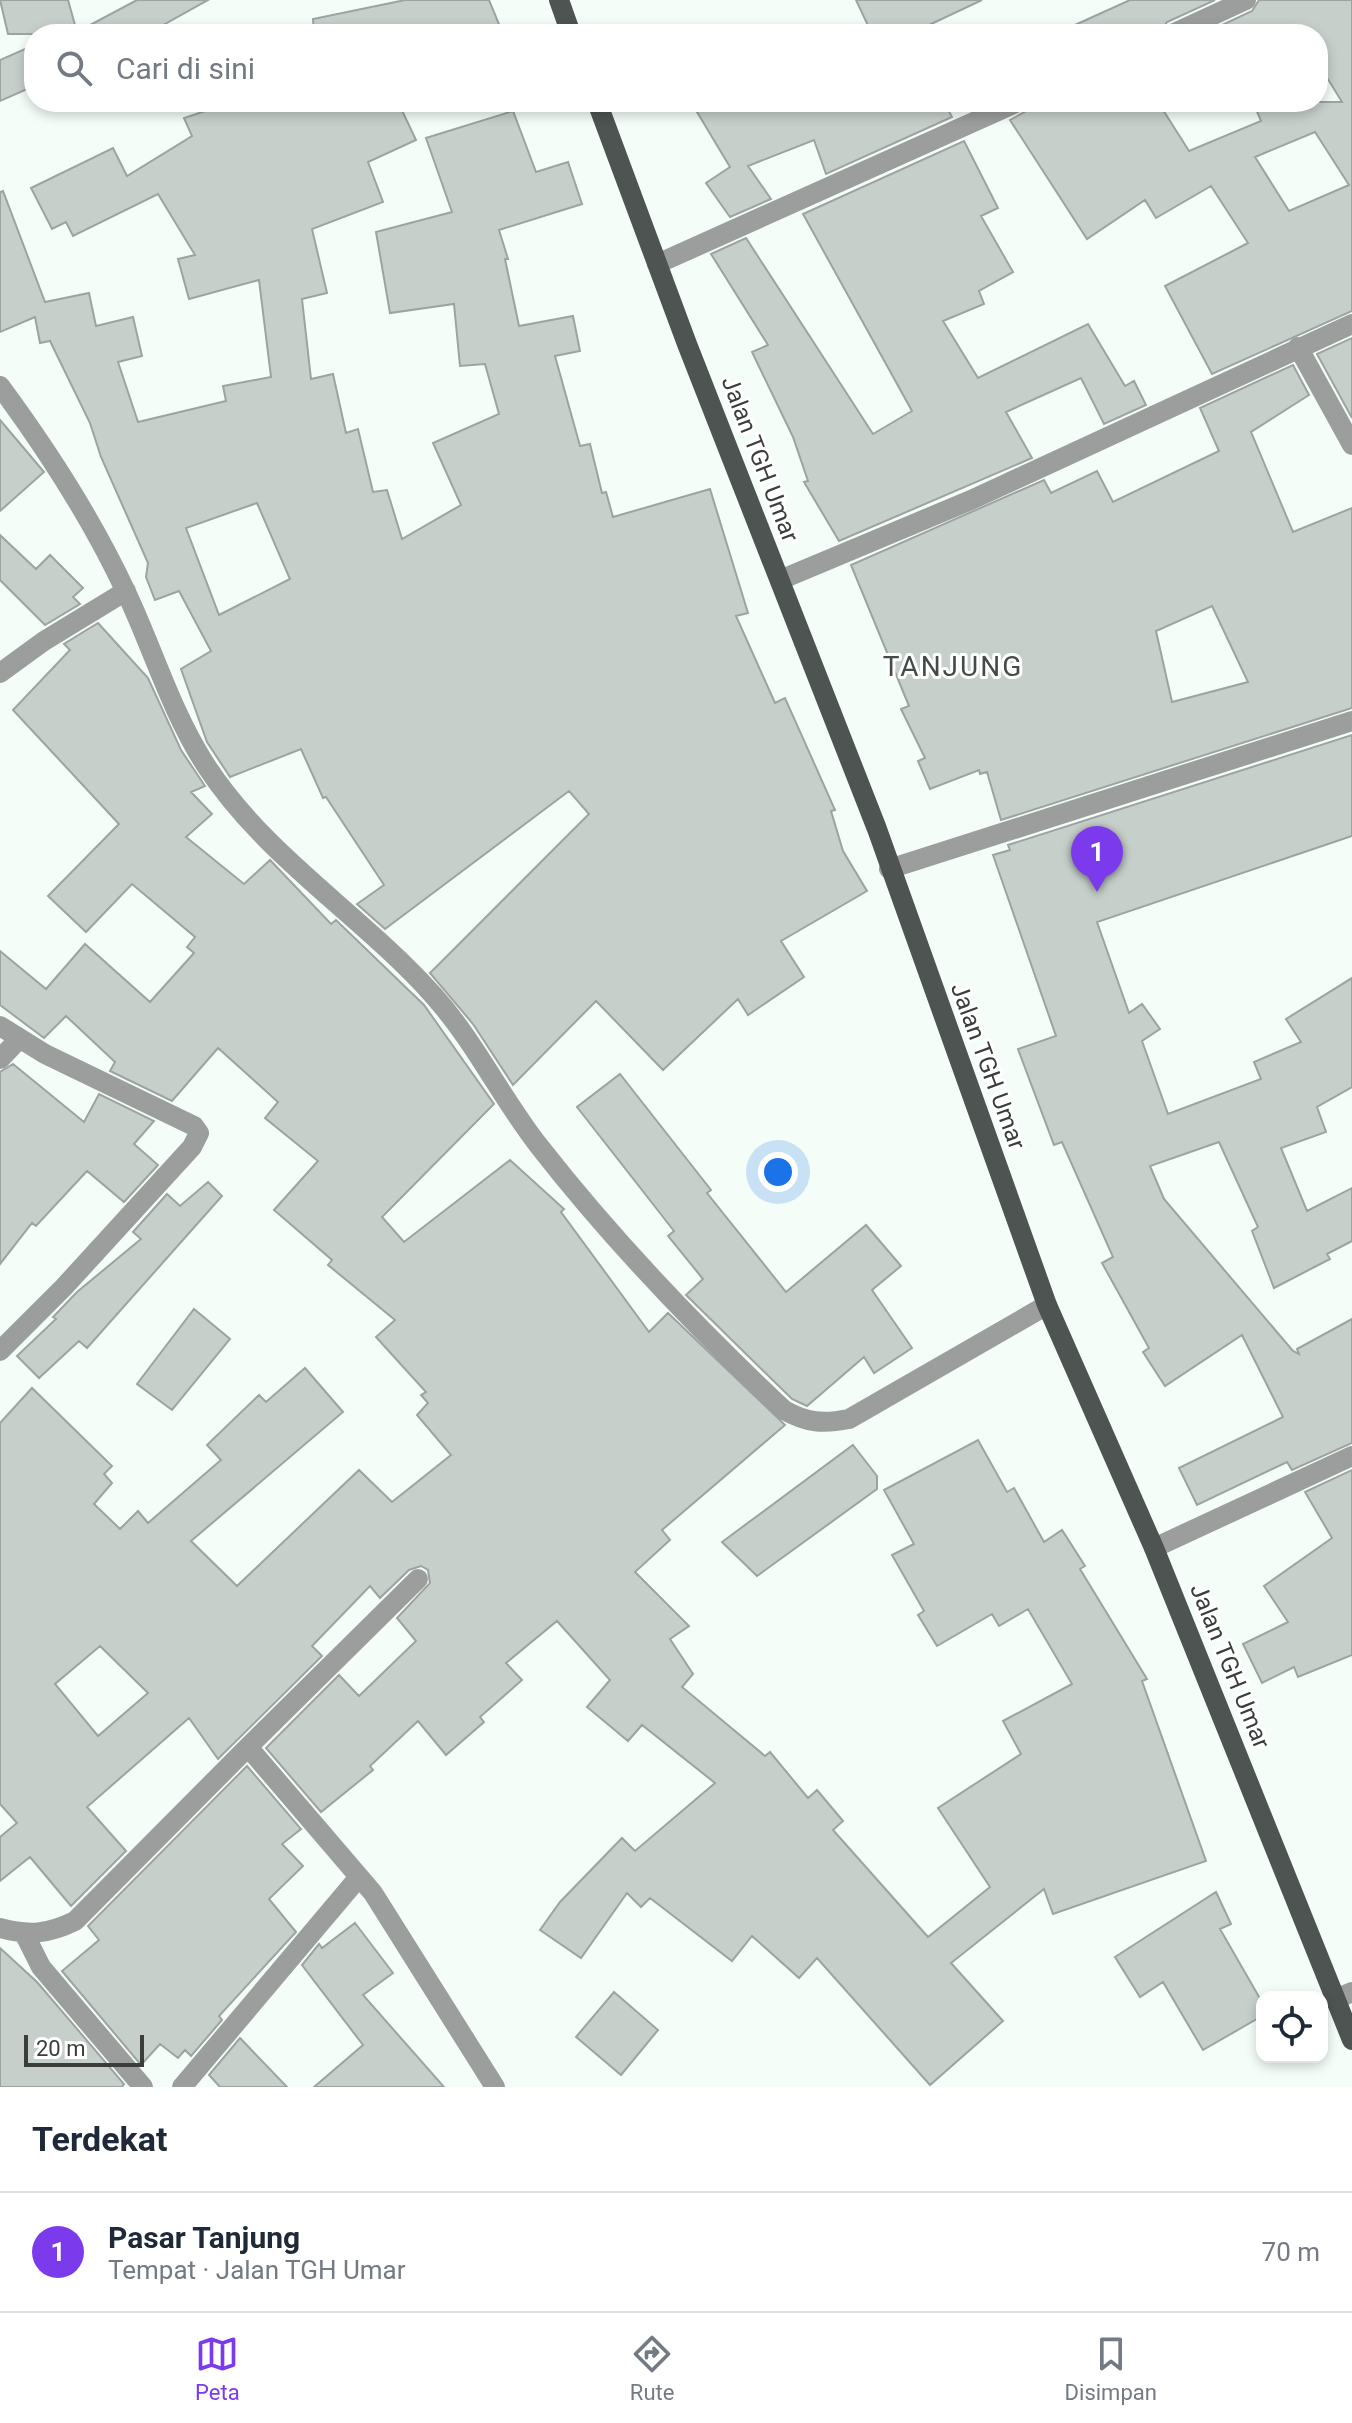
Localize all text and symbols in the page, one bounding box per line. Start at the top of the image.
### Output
search box [24,24,1328,112]
icon: search [52,46,96,90]
text: Cari di sini [116,51,255,86]
street label: Jalan TGH Umar [716,372,804,546]
district label: TANJUNG [883,650,1023,683]
pin: 1 [1071,826,1123,892]
street label: Jalan TGH Umar [945,979,1031,1153]
your location [758,1152,798,1192]
street label: Jalan TGH Umar [1184,1580,1276,1752]
map controls [1256,1991,1328,2063]
button: locate [1256,1991,1328,2063]
scale bar [24,2031,144,2067]
text: 20 m [36,2036,85,2061]
text: Terdekat [32,2119,167,2159]
text: Pasar Tanjung [108,2220,300,2255]
text: 1 [51,2237,65,2267]
text: 70 m [1262,2237,1320,2267]
text: Tempat · Jalan TGH Umar [108,2255,406,2285]
tab: Peta [195,2332,240,2405]
tab: Rute [630,2332,674,2405]
tab: Disimpan [1065,2332,1157,2405]

